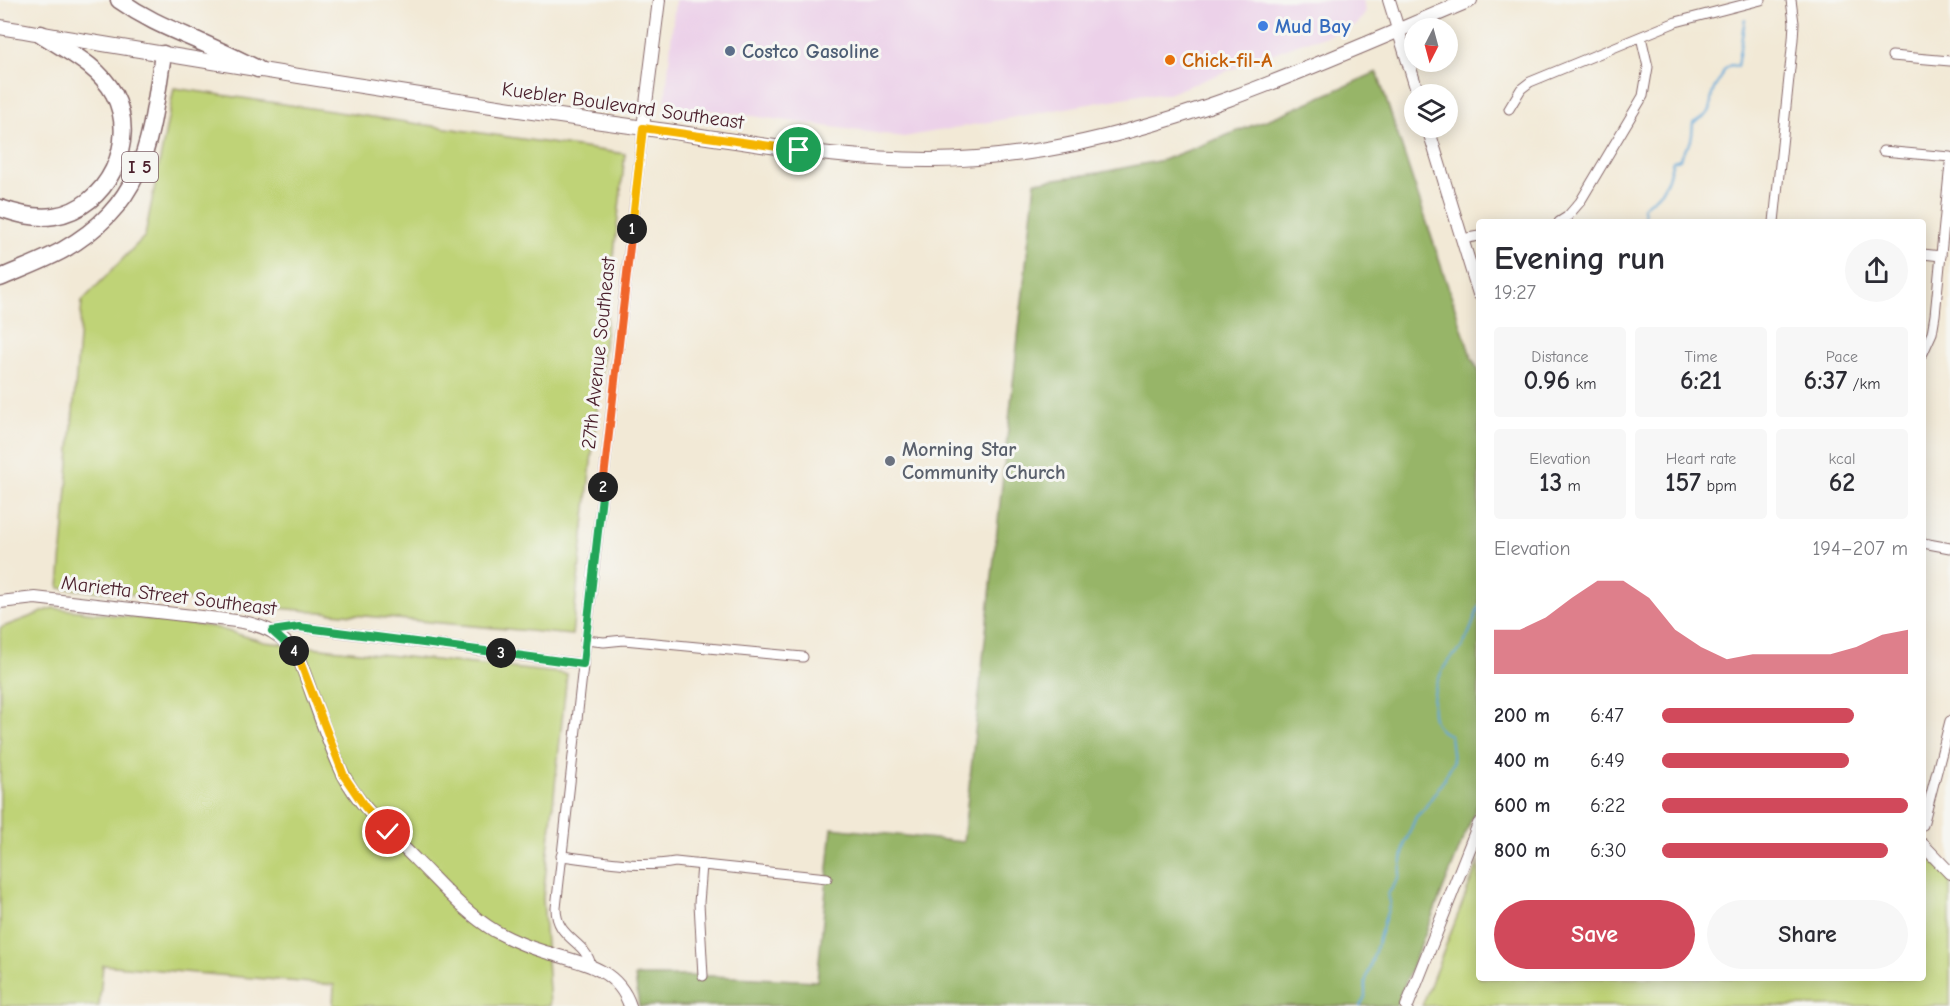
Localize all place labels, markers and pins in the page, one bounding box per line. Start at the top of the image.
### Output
place label: Mud Bay [1275,15,1351,38]
marker: Mud Bay [1256,19,1270,33]
place label: Costco Gasoline [742,40,879,63]
marker: Costco Gasoline [723,44,737,58]
place label: Chick-fil-A [1182,49,1272,72]
marker: Chick-fil-A [1163,53,1177,67]
pin [773,124,824,175]
pin: 1 [617,214,647,244]
place label: Morning Star Community Church [902,438,1065,484]
marker: Morning Star Community Church [883,454,897,468]
pin: 2 [588,472,618,502]
pin: 4 [279,636,309,666]
pin: 3 [486,638,516,668]
pin [362,806,413,857]

